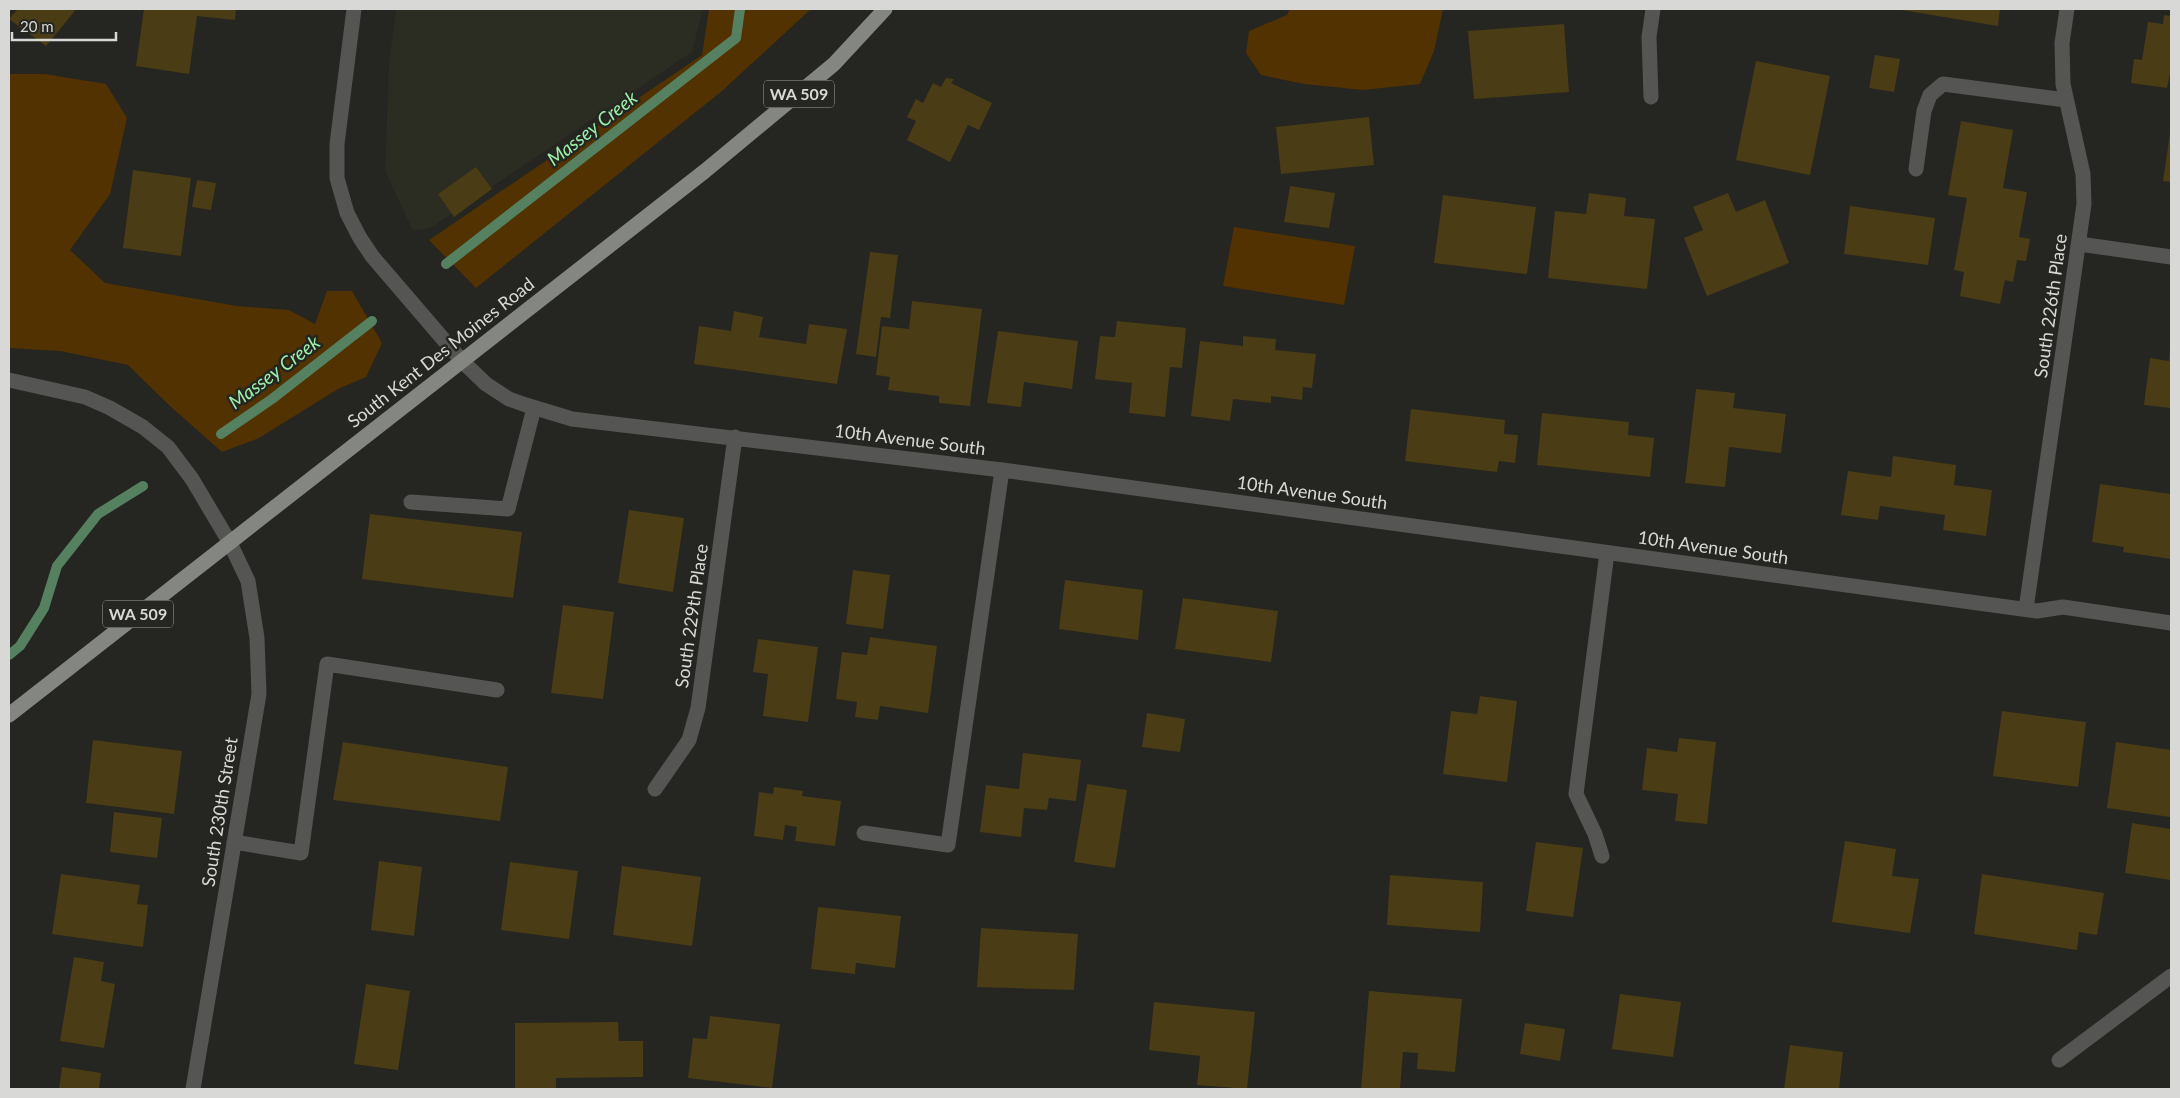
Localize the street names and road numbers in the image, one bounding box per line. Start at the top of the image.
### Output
road number: WA 509 [764,80,834,108]
street label: South 226th Place [2029,232,2071,379]
street label: South Kent Des Moines Road [343,272,538,432]
street label: 10th Avenue South [833,419,987,459]
street label: 10th Avenue South [1235,471,1389,513]
street label: 10th Avenue South [1636,526,1790,568]
street label: South 229th Place [670,542,712,689]
road number: WA 509 [103,600,173,628]
street label: South 230th Street [196,735,242,888]

